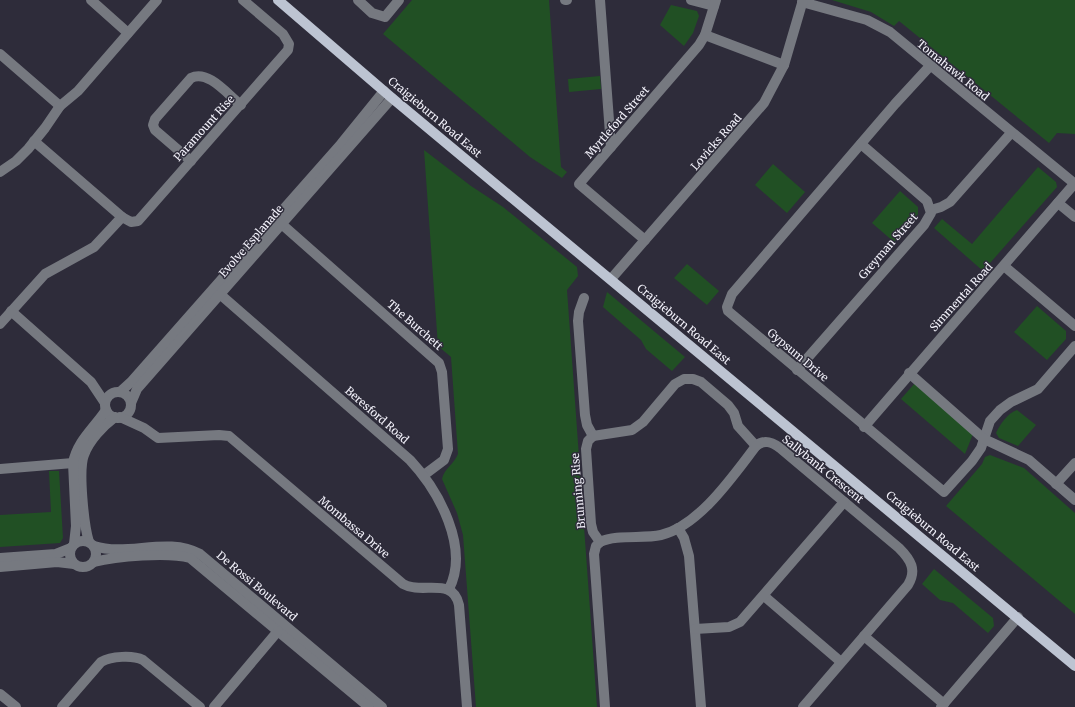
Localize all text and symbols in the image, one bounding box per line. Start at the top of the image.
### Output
street label: Tomahawk Road [914,37,992,104]
street label: Craigieburn Road East [385,74,485,161]
street label: Myrtleford Street [582,83,653,161]
street label: Paramount Rise [171,92,238,164]
street label: Lovicks Road [688,111,745,173]
street label: Evolve Esplanade [216,202,286,280]
street label: Greyman Street [856,210,921,282]
street label: Simmental Road [926,259,996,334]
street label: Craigieburn Road East [634,281,734,368]
street label: The Burchett [384,297,446,353]
street label: Gypsum Drive [765,325,832,385]
street label: Beresford Road [342,383,412,447]
street label: Sallybank Crescent [779,432,867,507]
street label: Brunning Rise [568,452,588,530]
street label: Craigieburn Road East [883,488,983,575]
street label: Mombassa Drive [316,493,393,561]
street label: De Rossi Boulevard [214,548,301,624]

